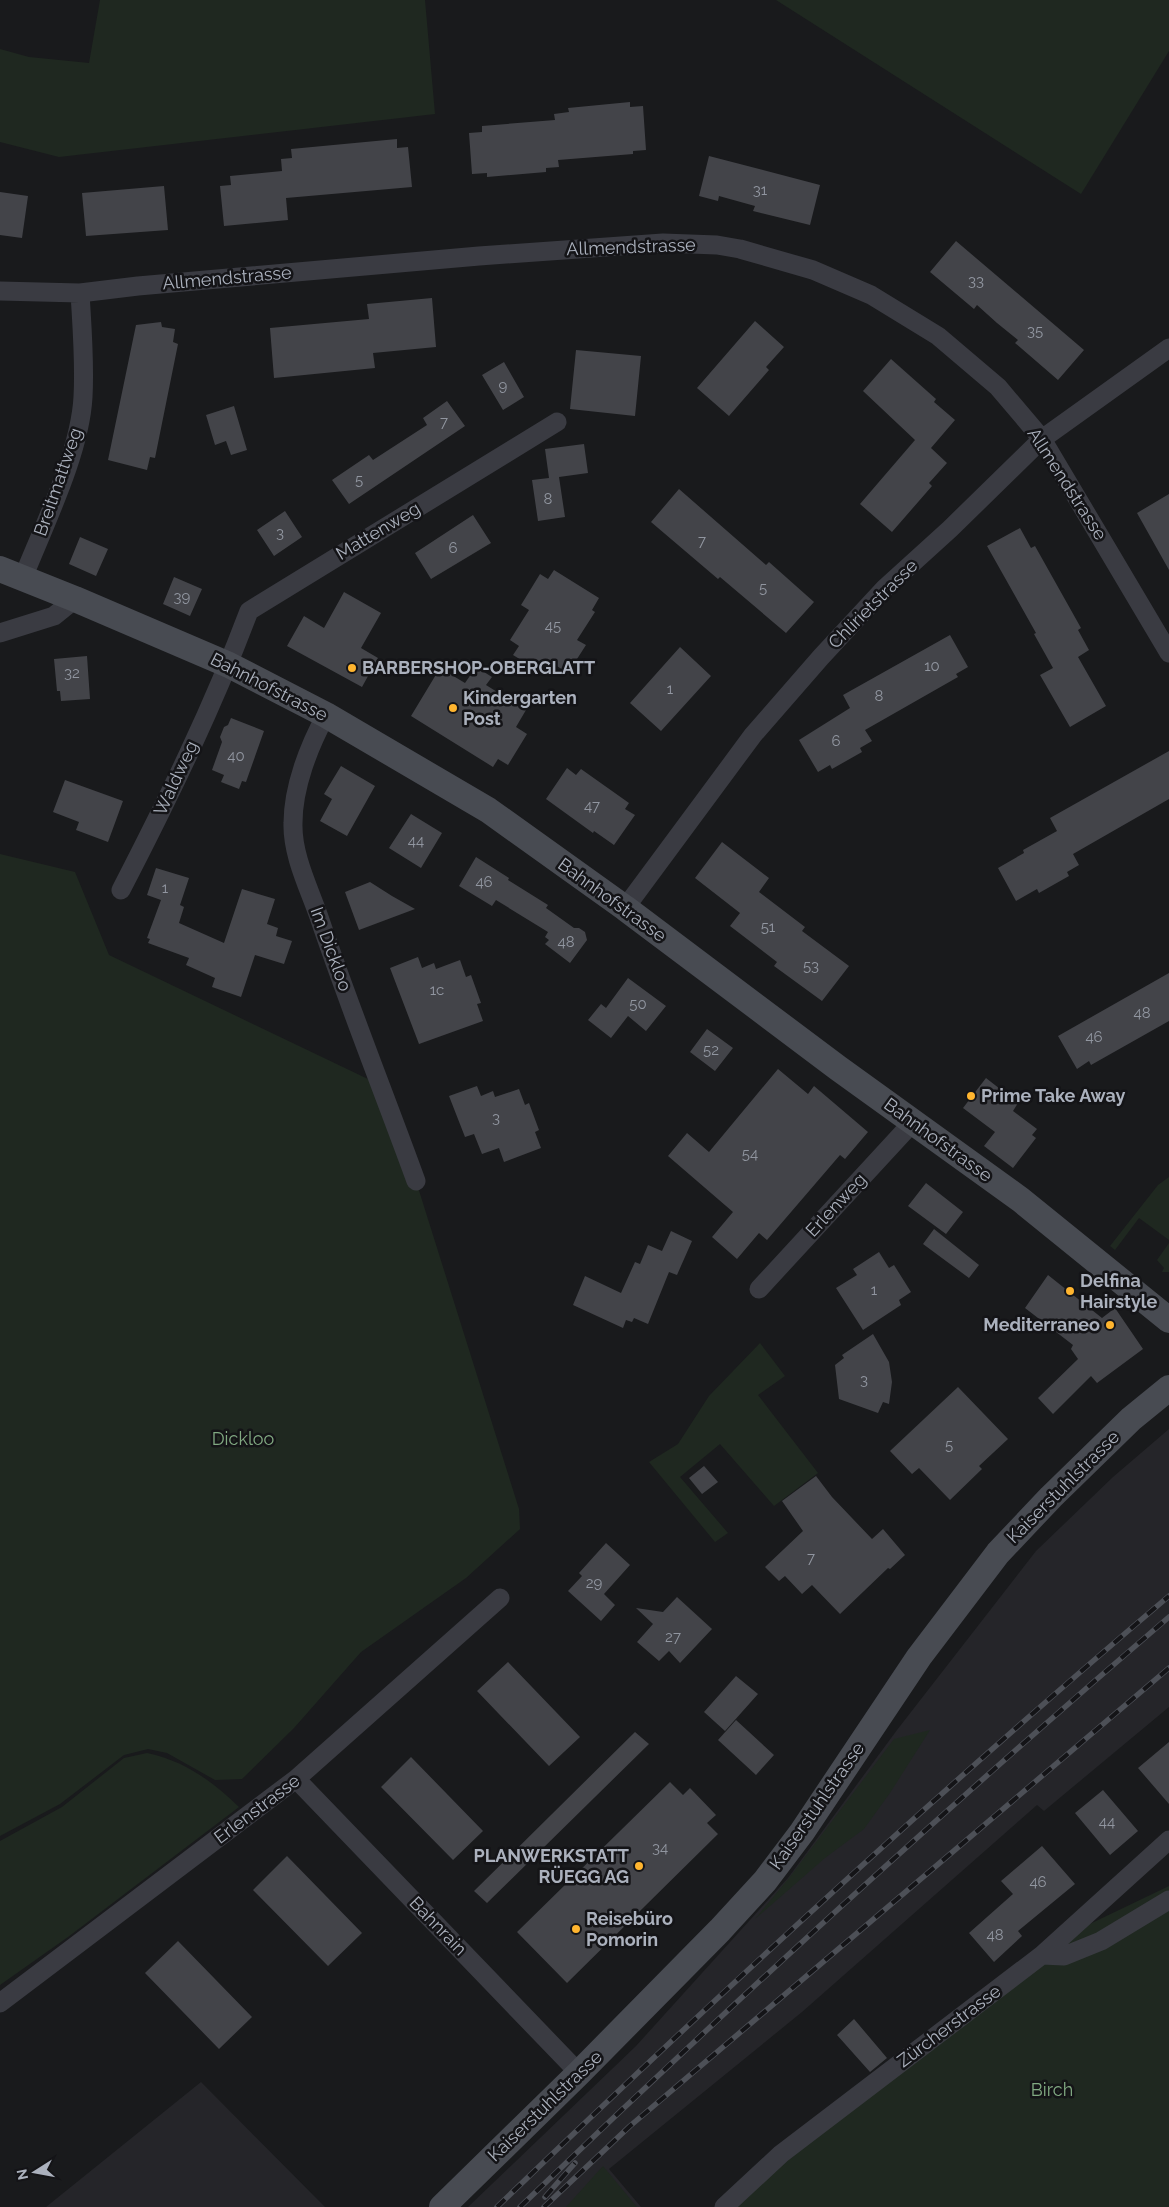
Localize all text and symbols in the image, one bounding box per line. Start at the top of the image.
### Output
house number: 31 [753,181,768,199]
street label: Allmendstrasse [566,234,697,259]
street label: Allmendstrasse [162,261,293,294]
house number: 33 [968,272,984,290]
house number: 35 [1027,322,1043,340]
house number: 9 [499,377,508,395]
house number: 7 [440,413,448,431]
street label: Allmendstrasse [1023,424,1112,544]
street label: Breitmattweg [29,425,86,539]
house number: 5 [355,471,363,489]
house number: 8 [544,490,553,508]
street label: Mattenweg [332,497,424,564]
house number: 3 [276,524,284,542]
house number: 7 [698,532,706,550]
house number: 6 [448,539,458,557]
street label: Chlirietstrasse [824,554,922,653]
house number: 5 [759,579,767,597]
house number: 39 [174,588,191,606]
house number: 45 [545,617,561,635]
street label: Bahnhofstrasse [207,648,332,725]
place label: BARBERSHOP-OBERGLATT [362,657,595,678]
house number: 10 [924,657,940,675]
marker: BARBERSHOP-OBERGLATT [346,662,358,674]
house number: 32 [64,664,80,682]
house number: 1 [667,680,674,698]
place label: Kindergarten Post [463,687,577,729]
house number: 8 [875,687,884,705]
marker: Kindergarten Post [447,702,459,714]
house number: 6 [831,732,841,750]
street label: Waldweg [149,737,202,818]
house number: 40 [227,747,245,765]
house number: 47 [584,797,600,815]
house number: 44 [408,832,424,850]
street label: Bahnhofstrasse [554,853,671,946]
house number: 46 [475,873,493,891]
house number: 1 [162,879,169,897]
street label: Im Dickloo [307,904,357,994]
house number: 51 [761,918,776,936]
house number: 48 [557,933,575,951]
house number: 53 [803,957,819,975]
house number: 1c [430,981,444,999]
house number: 50 [629,995,647,1013]
house number: 48 [1133,1004,1151,1022]
house number: 46 [1085,1028,1103,1046]
house number: 52 [703,1041,719,1059]
place label: Prime Take Away [981,1085,1125,1106]
marker: Prime Take Away [965,1090,977,1102]
street label: Bahnhofstrasse [880,1093,997,1186]
house number: 3 [492,1109,500,1127]
house number: 54 [742,1145,758,1163]
street label: Erlenweg [801,1169,870,1241]
place label: Delfina Hairstyle [1080,1270,1158,1312]
house number: 1 [871,1281,878,1299]
marker: Delfina Hairstyle [1064,1285,1076,1297]
place label: Mediterraneo [983,1314,1100,1335]
marker: Mediterraneo [1104,1319,1116,1331]
house number: 3 [860,1371,868,1389]
street label: Kaiserstuhlstrasse [1002,1426,1124,1547]
park label: Dickloo [212,1428,275,1449]
house number: 5 [945,1436,953,1454]
house number: 7 [807,1549,815,1567]
house number: 29 [586,1574,603,1592]
house number: 27 [665,1628,681,1646]
street label: Kaiserstuhlstrasse [765,1738,869,1873]
street label: Erlenstrasse [210,1769,304,1848]
house number: 44 [1099,1813,1115,1831]
house number: 34 [652,1839,668,1857]
place label: PLANWERKSTATT RÜEGG AG [473,1845,629,1887]
marker: PLANWERKSTATT RÜEGG AG [633,1860,645,1872]
house number: 46 [1029,1873,1047,1891]
street label: Bahnrain [405,1892,471,1959]
place label: Reisebüro Pomorin [586,1908,673,1950]
marker: Reisebüro Pomorin [570,1923,582,1935]
house number: 48 [986,1926,1004,1944]
street label: Zürcherstrasse [893,1980,1005,2071]
street label: Kaiserstuhlstrasse [483,2046,606,2165]
park label: Birch [1031,2079,1073,2100]
north arrow [10,2147,60,2197]
text: N [13,2168,31,2181]

